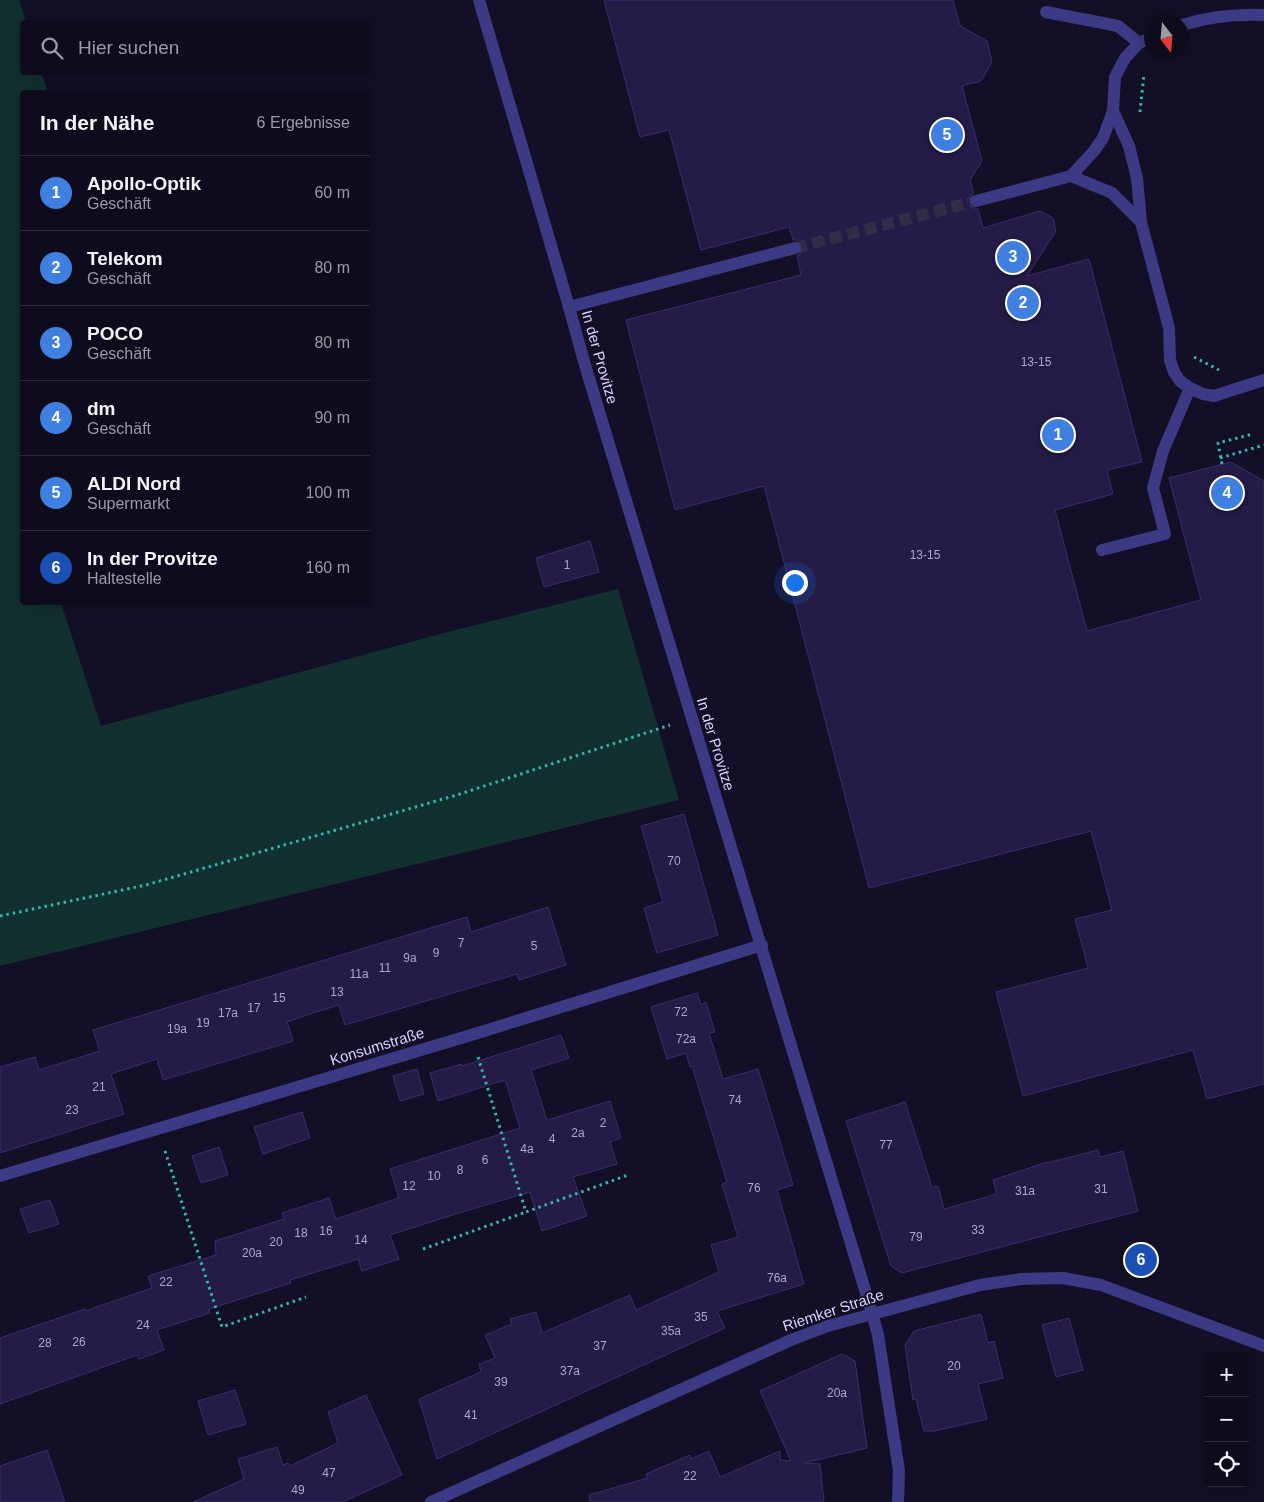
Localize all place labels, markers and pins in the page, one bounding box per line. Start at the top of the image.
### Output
pin: 5 [931,116,963,154]
pin: 3 [997,238,1029,276]
pin: 2 [1007,284,1039,322]
pin: 1 [1042,416,1074,454]
pin: 4 [1211,474,1243,512]
pin: 6 [1125,1241,1157,1279]

